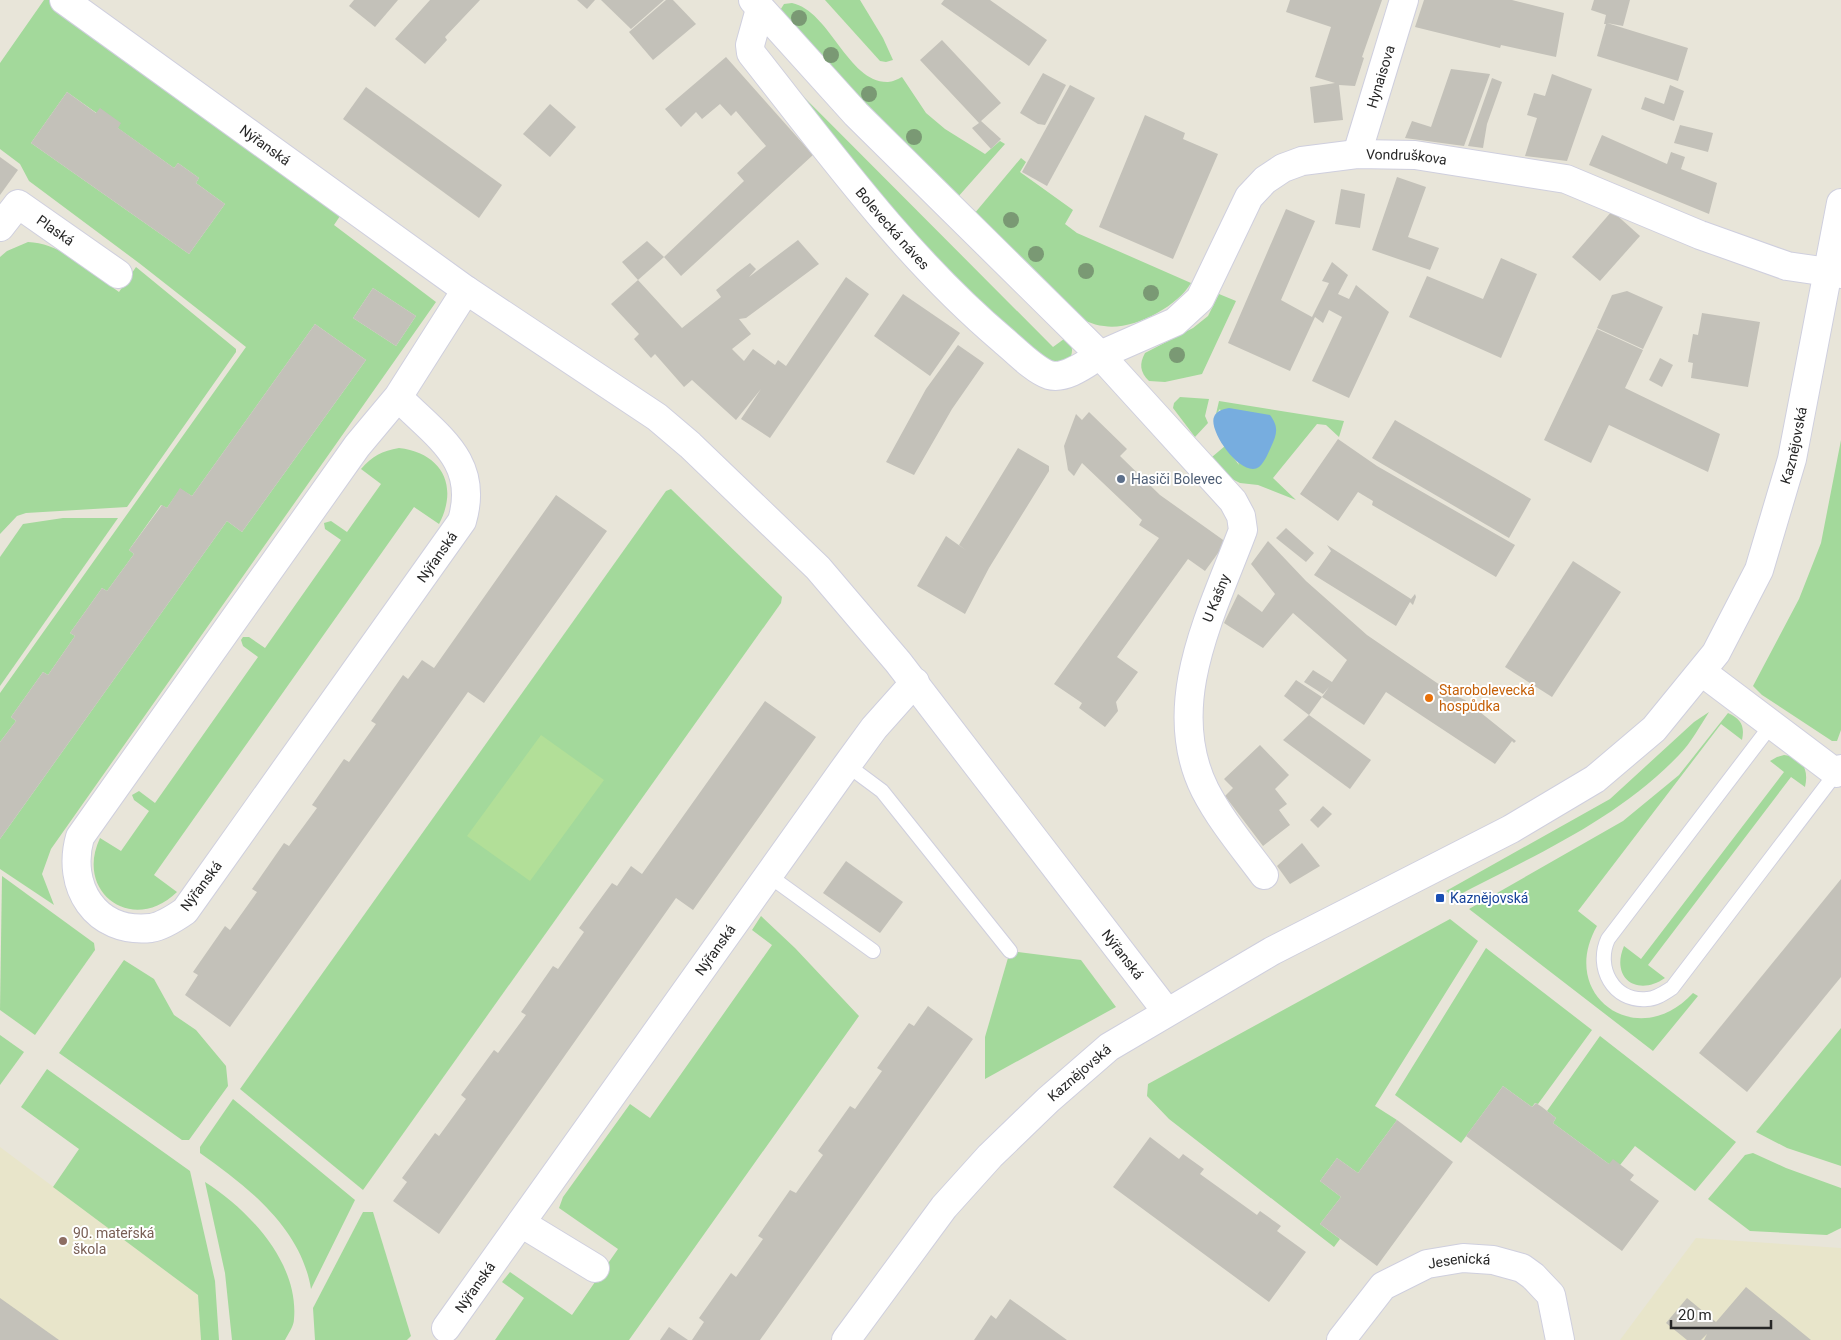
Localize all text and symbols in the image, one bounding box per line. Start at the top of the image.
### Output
street label: Hynaisova [1364,43,1398,110]
street label: Nýřanská [237,122,294,169]
street label: Vondruškova [1366,146,1448,168]
street label: Bolevecká náves [853,184,933,273]
street label: Plaská [34,212,77,249]
street label: Kaznějovská [1777,405,1810,486]
place label: Hasiči Bolevec [1131,471,1222,487]
marker: Hasiči Bolevec [1115,473,1127,485]
street label: Nýřanská [414,529,460,585]
street label: U Kašny [1199,571,1233,624]
place label: Starobolevecká hospůdka [1439,682,1535,714]
marker: Starobolevecká hospůdka [1423,692,1435,704]
street label: Nýřanská [177,858,225,914]
place label: Kaznějovská [1450,890,1528,906]
marker: Kaznějovská [1434,892,1446,904]
street label: Nýřanská [692,922,739,979]
street label: Nýřanská [1099,926,1147,982]
street label: Kaznějovská [1044,1041,1114,1105]
place label: 90. mateřská škola [73,1225,154,1257]
marker: 90. mateřská škola [57,1235,69,1247]
street label: Jesenická [1427,1250,1491,1272]
street label: Nýřanská [452,1259,498,1316]
scale bar [1671,1298,1771,1330]
text: 20 m [1678,1306,1712,1324]

